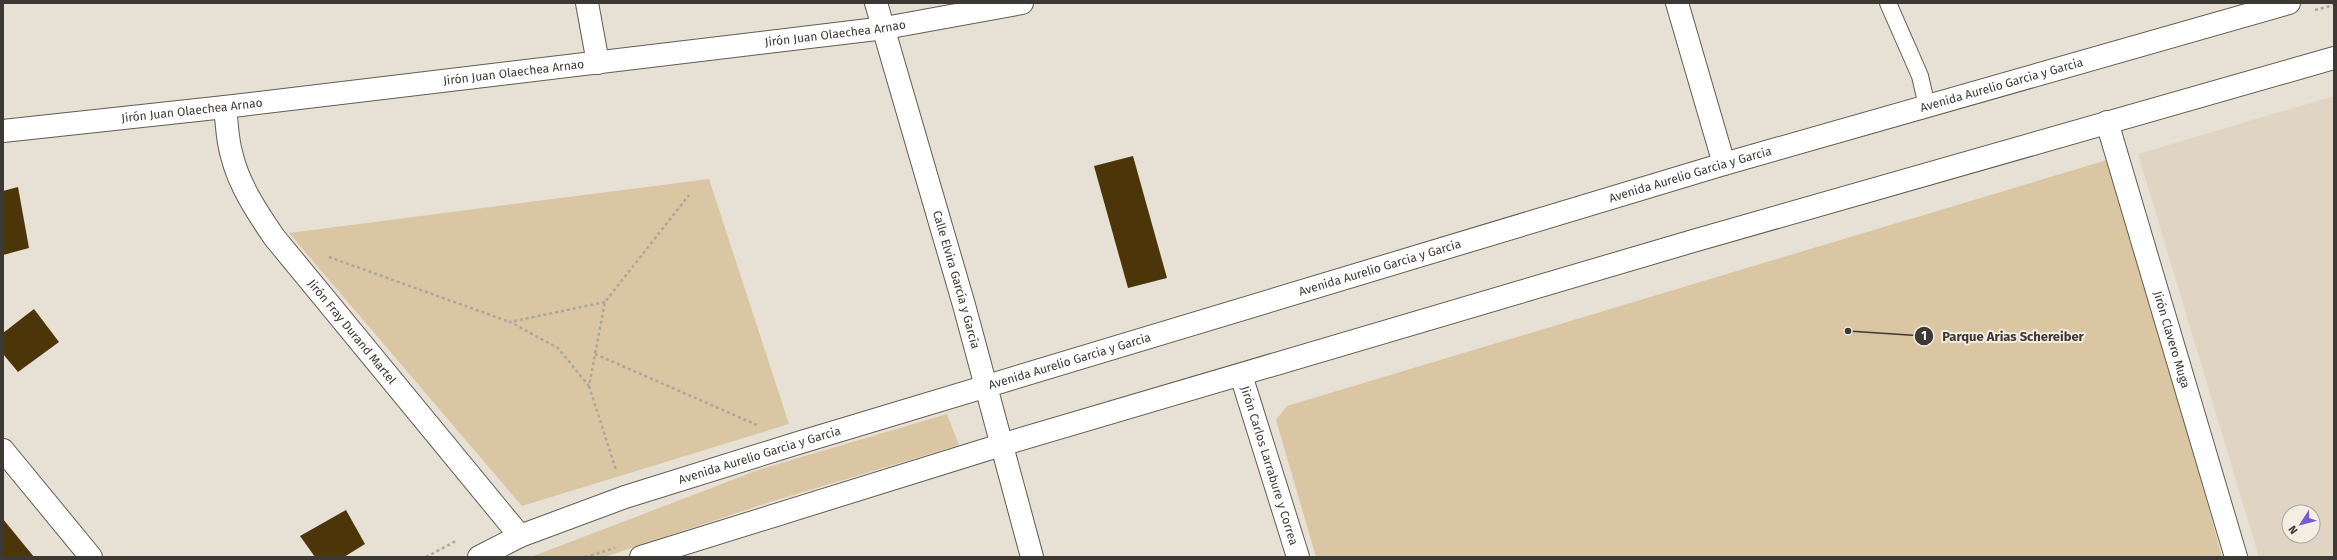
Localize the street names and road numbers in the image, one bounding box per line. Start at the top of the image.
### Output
street label: Jirón Juan Olaechea Arnao [764,17,907,49]
street label: Avenida Aurelio Garcia y Garcia [1918,55,2085,115]
street label: Jirón Juan Olaechea Arnao [442,57,585,88]
street label: Jirón Juan Olaechea Arnao [121,96,263,125]
street label: Avenida Aurelio Garcia y Garcia [1607,144,1773,205]
street label: Calle Elvira García y García [930,209,982,350]
street label: Avenida Aurelio Garcia y Garcia [1297,237,1463,299]
street label: Jirón Fray Durand Martel [305,277,399,387]
street label: Jirón Clavero Muga [2150,289,2193,390]
street label: Avenida Aurelio Garcia y Garcia [987,330,1152,392]
street label: Jirón Carlos Larrabure y Correa [1238,384,1301,547]
street label: Avenida Aurelio Garcia y Garcia [677,424,842,487]

